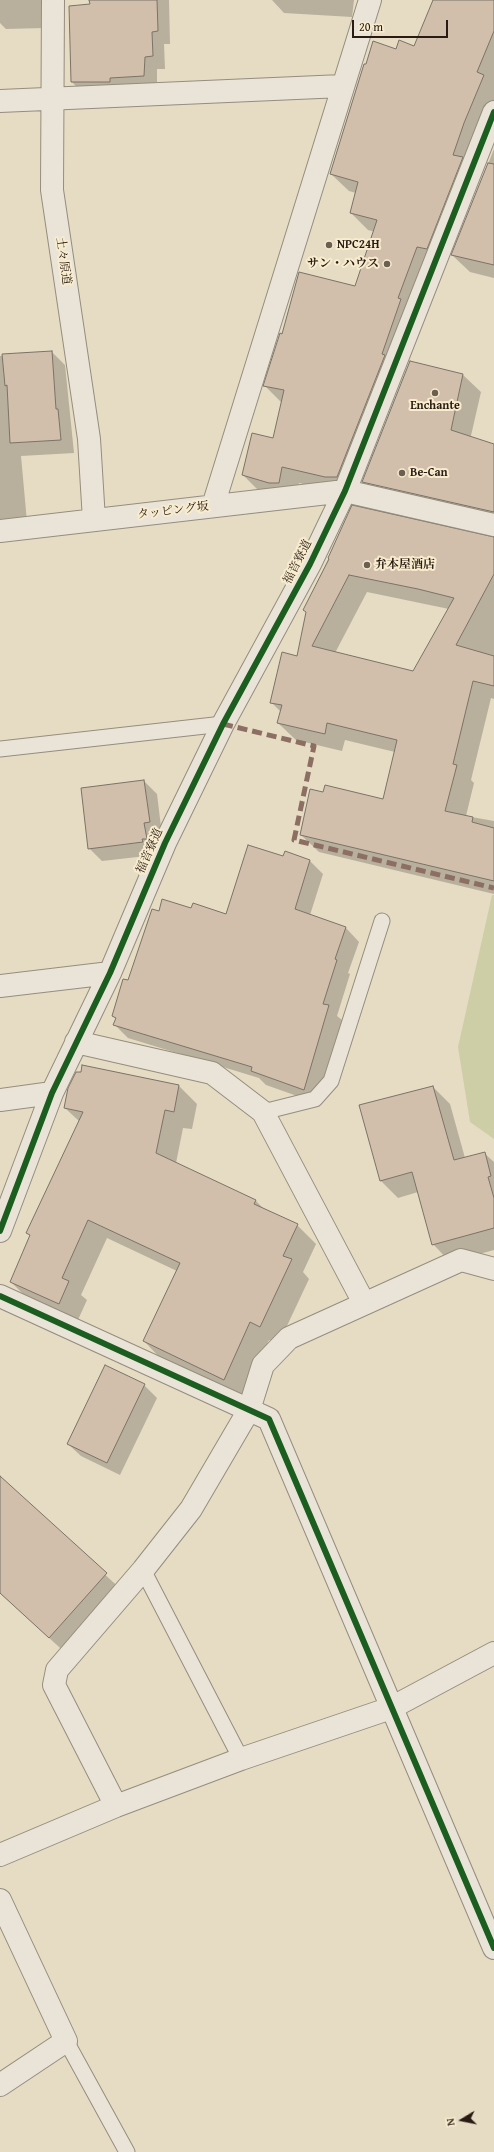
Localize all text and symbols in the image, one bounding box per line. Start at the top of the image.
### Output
scale bar [354,12,450,38]
text: 20 m [359,18,383,35]
street label: 土々原道 [53,236,73,286]
place label: NPC24H [337,238,380,252]
marker: NPC24H [324,240,334,250]
place label: サン・ハウス [307,257,379,271]
marker: サン・ハウス [382,259,392,269]
marker: Enchante [430,388,440,398]
place label: Enchante [410,399,460,413]
place label: Be-Can [410,466,448,480]
marker: Be-Can [397,468,407,478]
street label: タッピング坂 [136,499,210,523]
street label: 福音寮道 [281,537,315,587]
place label: 弁本屋酒店 [375,558,435,572]
marker: 弁本屋酒店 [362,560,372,570]
street label: 福音寮道 [134,826,166,876]
north arrow [442,2100,482,2140]
text: N [442,2117,459,2127]

